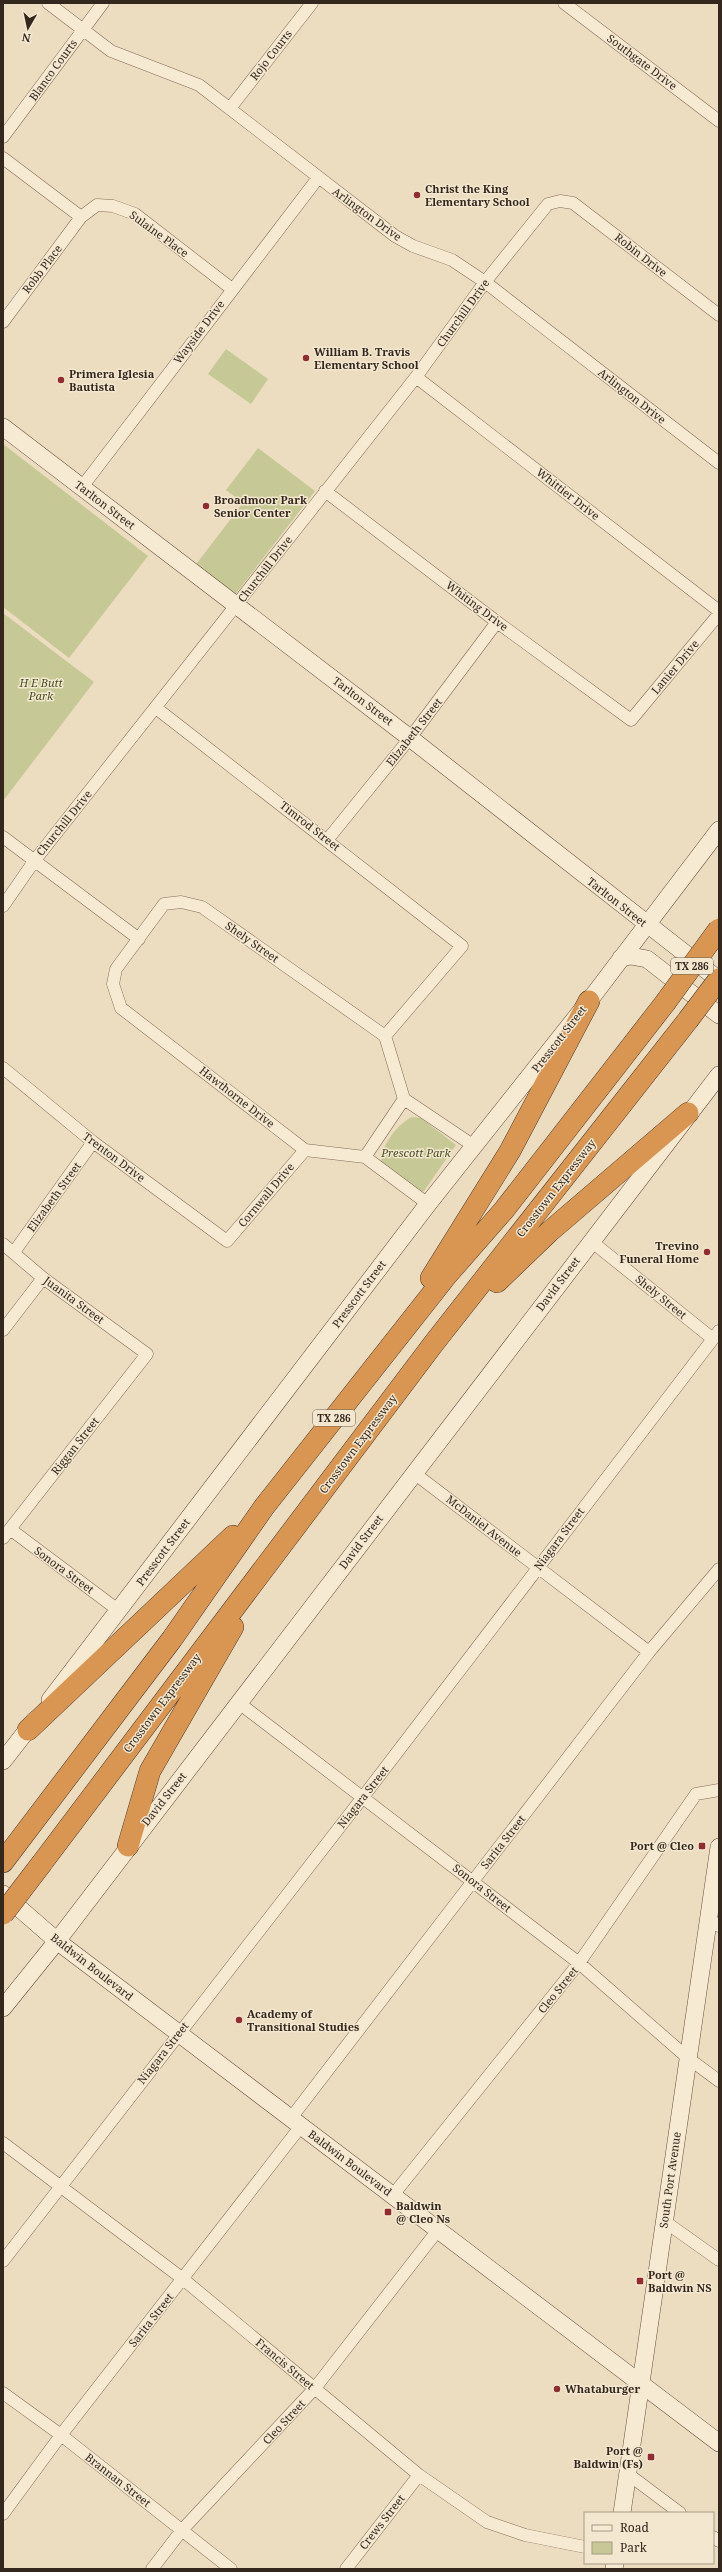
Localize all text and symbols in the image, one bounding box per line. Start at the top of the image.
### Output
north arrow [8,8,48,48]
street label: Rojo Courts [246,26,295,83]
text: N [21,30,32,46]
street label: Southgate Drive [604,30,680,93]
street label: Blanco Courts [25,36,80,103]
place label: Christ the King Elementary School [425,181,530,209]
street label: Arlington Drive [330,183,405,244]
marker: Christ the King Elementary School [412,190,422,200]
street label: Sulaine Place [127,207,192,260]
street label: Robin Drive [612,229,671,280]
street label: Robb Place [18,241,65,296]
street label: Churchill Drive [433,276,492,350]
street label: Wayside Drive [170,297,227,367]
place label: William B. Travis Elementary School [314,344,419,372]
marker: William B. Travis Elementary School [301,353,311,363]
street label: Arlington Drive [595,364,669,427]
place label: Primera Iglesia Bautista [69,366,155,394]
marker: Primera Iglesia Bautista [56,375,66,385]
street label: Whittier Drive [534,464,603,523]
street label: Tarlton Street [72,477,139,532]
place label: Broadmoor Park Senior Center [214,492,307,520]
marker: Broadmoor Park Senior Center [201,501,211,511]
street label: Churchill Drive [234,532,295,605]
street label: Whiting Drive [443,577,512,634]
street label: Lanier Drive [647,636,702,697]
street label: Tarlton Street [330,673,397,728]
park label: H E Butt Park [18,675,64,703]
street label: Elizabeth Street [382,694,445,769]
street label: Churchill Drive [32,787,95,859]
street label: Timrod Street [277,797,344,854]
street label: Tarlton Street [584,874,650,930]
street label: Shely Street [223,918,282,966]
road number: TX 286 [671,958,713,974]
street label: Presscott Street [528,1002,589,1075]
street label: Hawthorne Drive [197,1063,278,1131]
street label: Trenton Drive [80,1128,148,1185]
street label: Crosstown Expressway [513,1135,599,1240]
park label: Prescott Park [380,1145,451,1160]
street label: Elizabeth Street [23,1159,84,1235]
street label: Cornwall Drive [234,1159,297,1230]
place label: Trevino Funeral Home [619,1238,699,1266]
marker: Trevino Funeral Home [702,1247,712,1257]
street label: David Street [532,1253,583,1314]
street label: Presscott Street [328,1257,389,1330]
street label: Shely Street [632,1271,690,1322]
street label: Juanita Street [40,1272,108,1327]
street label: Crosstown Expressway [315,1390,400,1496]
road number: TX 286 [313,1410,355,1426]
street label: Riggan Street [47,1414,102,1478]
street label: McDaniel Avenue [443,1491,525,1560]
street label: Niagara Street [530,1504,587,1573]
street label: David Street [335,1511,386,1572]
street label: Presscott Street [132,1515,193,1588]
street label: Sonora Street [31,1543,97,1596]
street label: Crosstown Expressway [119,1649,204,1755]
street label: Niagara Street [334,1762,392,1831]
street label: David Street [138,1769,189,1829]
street label: Sarita Street [477,1812,528,1872]
place label: Port @ Cleo [630,1838,694,1853]
marker: Port @ Cleo [697,1841,707,1851]
street label: Sonora Street [450,1860,515,1915]
street label: Baldwin Boulevard [48,1930,137,2004]
street label: Cleo Street [534,1963,581,2016]
place label: Academy of Transitional Studies [247,2006,359,2034]
marker: Academy of Transitional Studies [234,2015,244,2025]
street label: Niagara Street [134,2018,192,2087]
street label: Baldwin Boulevard [306,2126,395,2199]
street label: South Port Avenue [655,2131,684,2229]
place label: Baldwin @ Cleo Ns [396,2198,450,2226]
marker: Baldwin @ Cleo Ns [383,2207,393,2217]
place label: Port @ Baldwin NS [648,2267,712,2295]
marker: Port @ Baldwin NS [635,2276,645,2286]
street label: Sarita Street [125,2290,176,2350]
street label: Francis Street [253,2335,318,2393]
place label: Whataburger [565,2381,640,2396]
marker: Whataburger [552,2384,562,2394]
street label: Cleo Street [259,2396,308,2447]
place label: Port @ Baldwin (Fs) [574,2443,643,2471]
street label: Brannan Street [82,2449,154,2510]
marker: Port @ Baldwin (Fs) [646,2452,656,2462]
street label: Crews Street [355,2491,408,2552]
legend [584,2512,714,2564]
text: Road [620,2519,650,2536]
text: Park [620,2539,648,2556]

